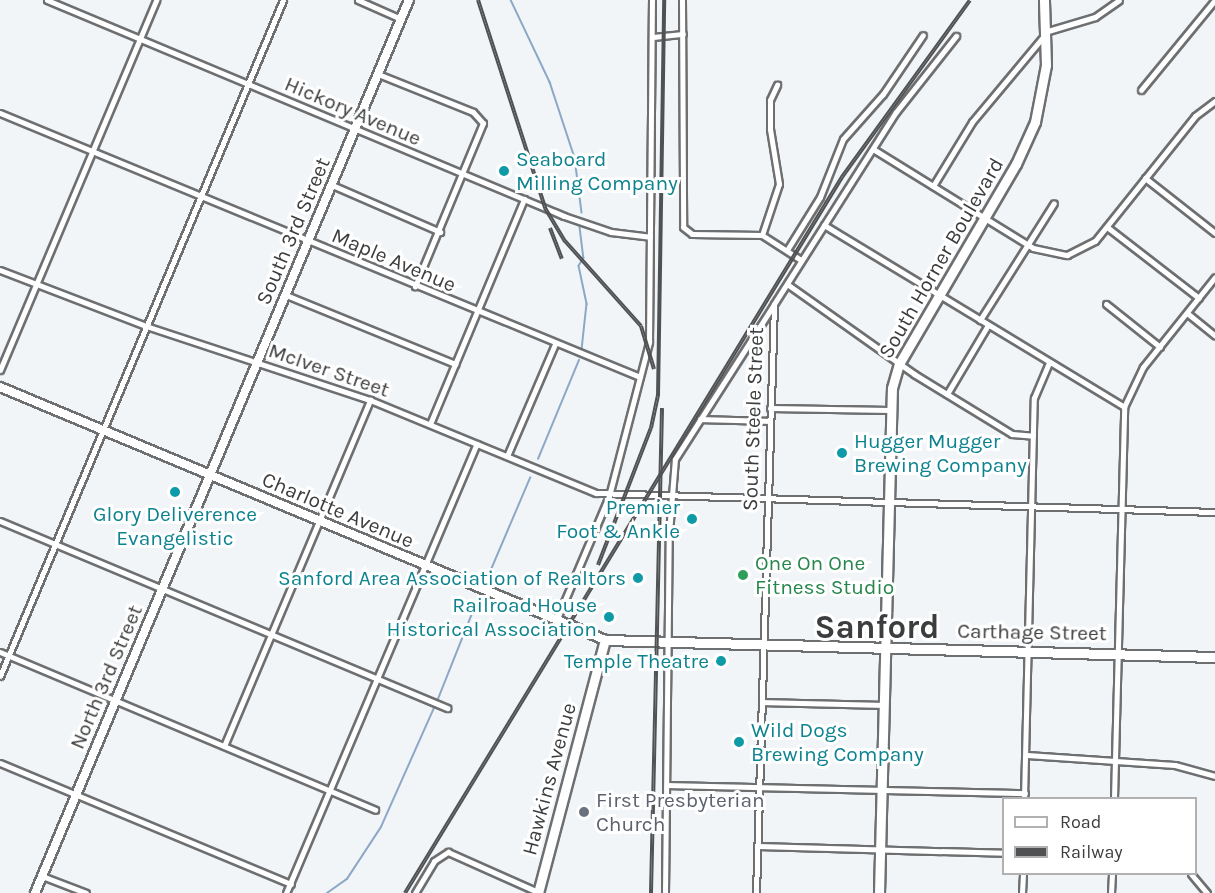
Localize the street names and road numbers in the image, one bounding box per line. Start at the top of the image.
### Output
street label: Hickory Avenue [281,71,425,151]
street label: South Horner Boulevard [873,153,1009,363]
street label: South 3rd Street [251,154,335,308]
street label: Maple Avenue [328,223,460,297]
street label: South Steele Street [737,327,769,511]
street label: McIver Street [265,338,393,402]
street label: Charlotte Avenue [258,467,418,553]
street label: North 3rd Street [64,601,148,753]
street label: Carthage Street [957,618,1107,646]
street label: Hawkins Avenue [517,700,581,858]

